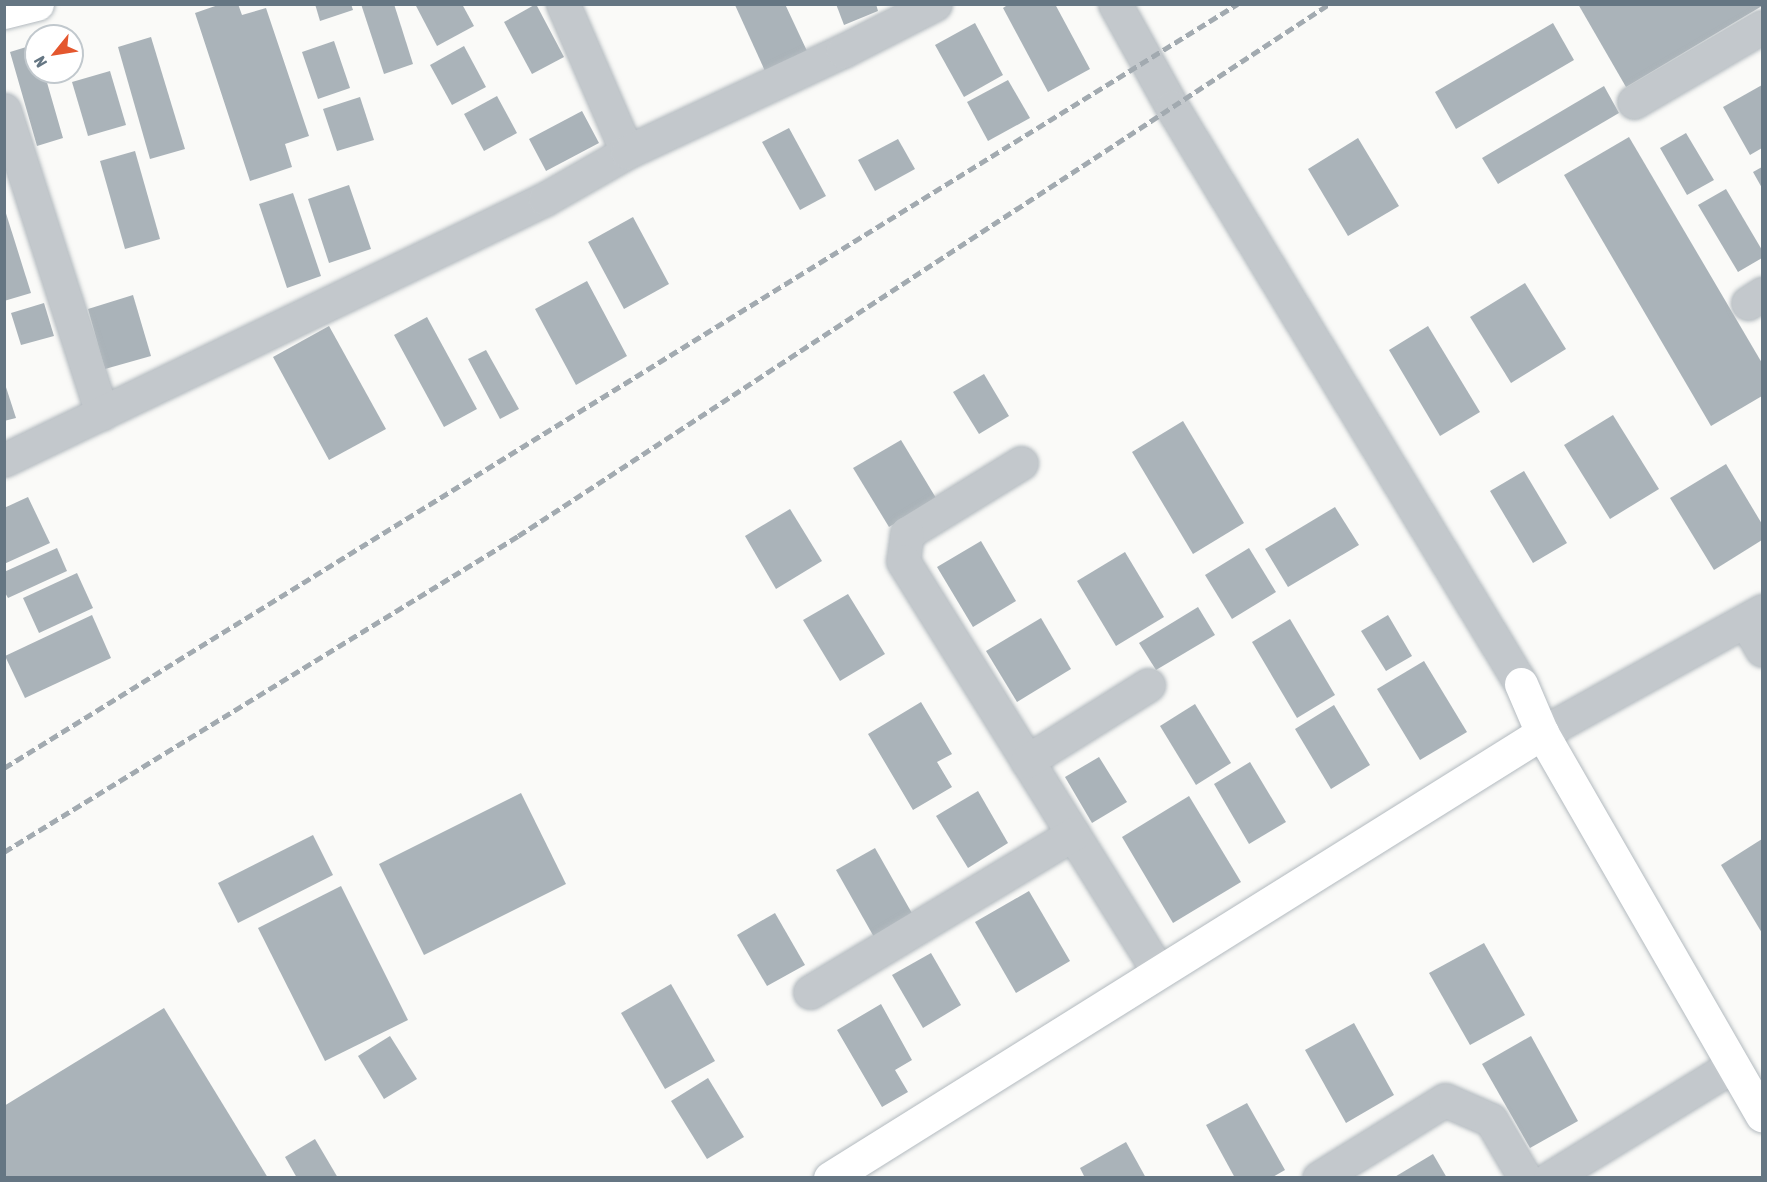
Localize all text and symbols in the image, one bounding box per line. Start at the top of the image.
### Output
north arrow [24,24,84,84]
text: N [30,53,50,71]

